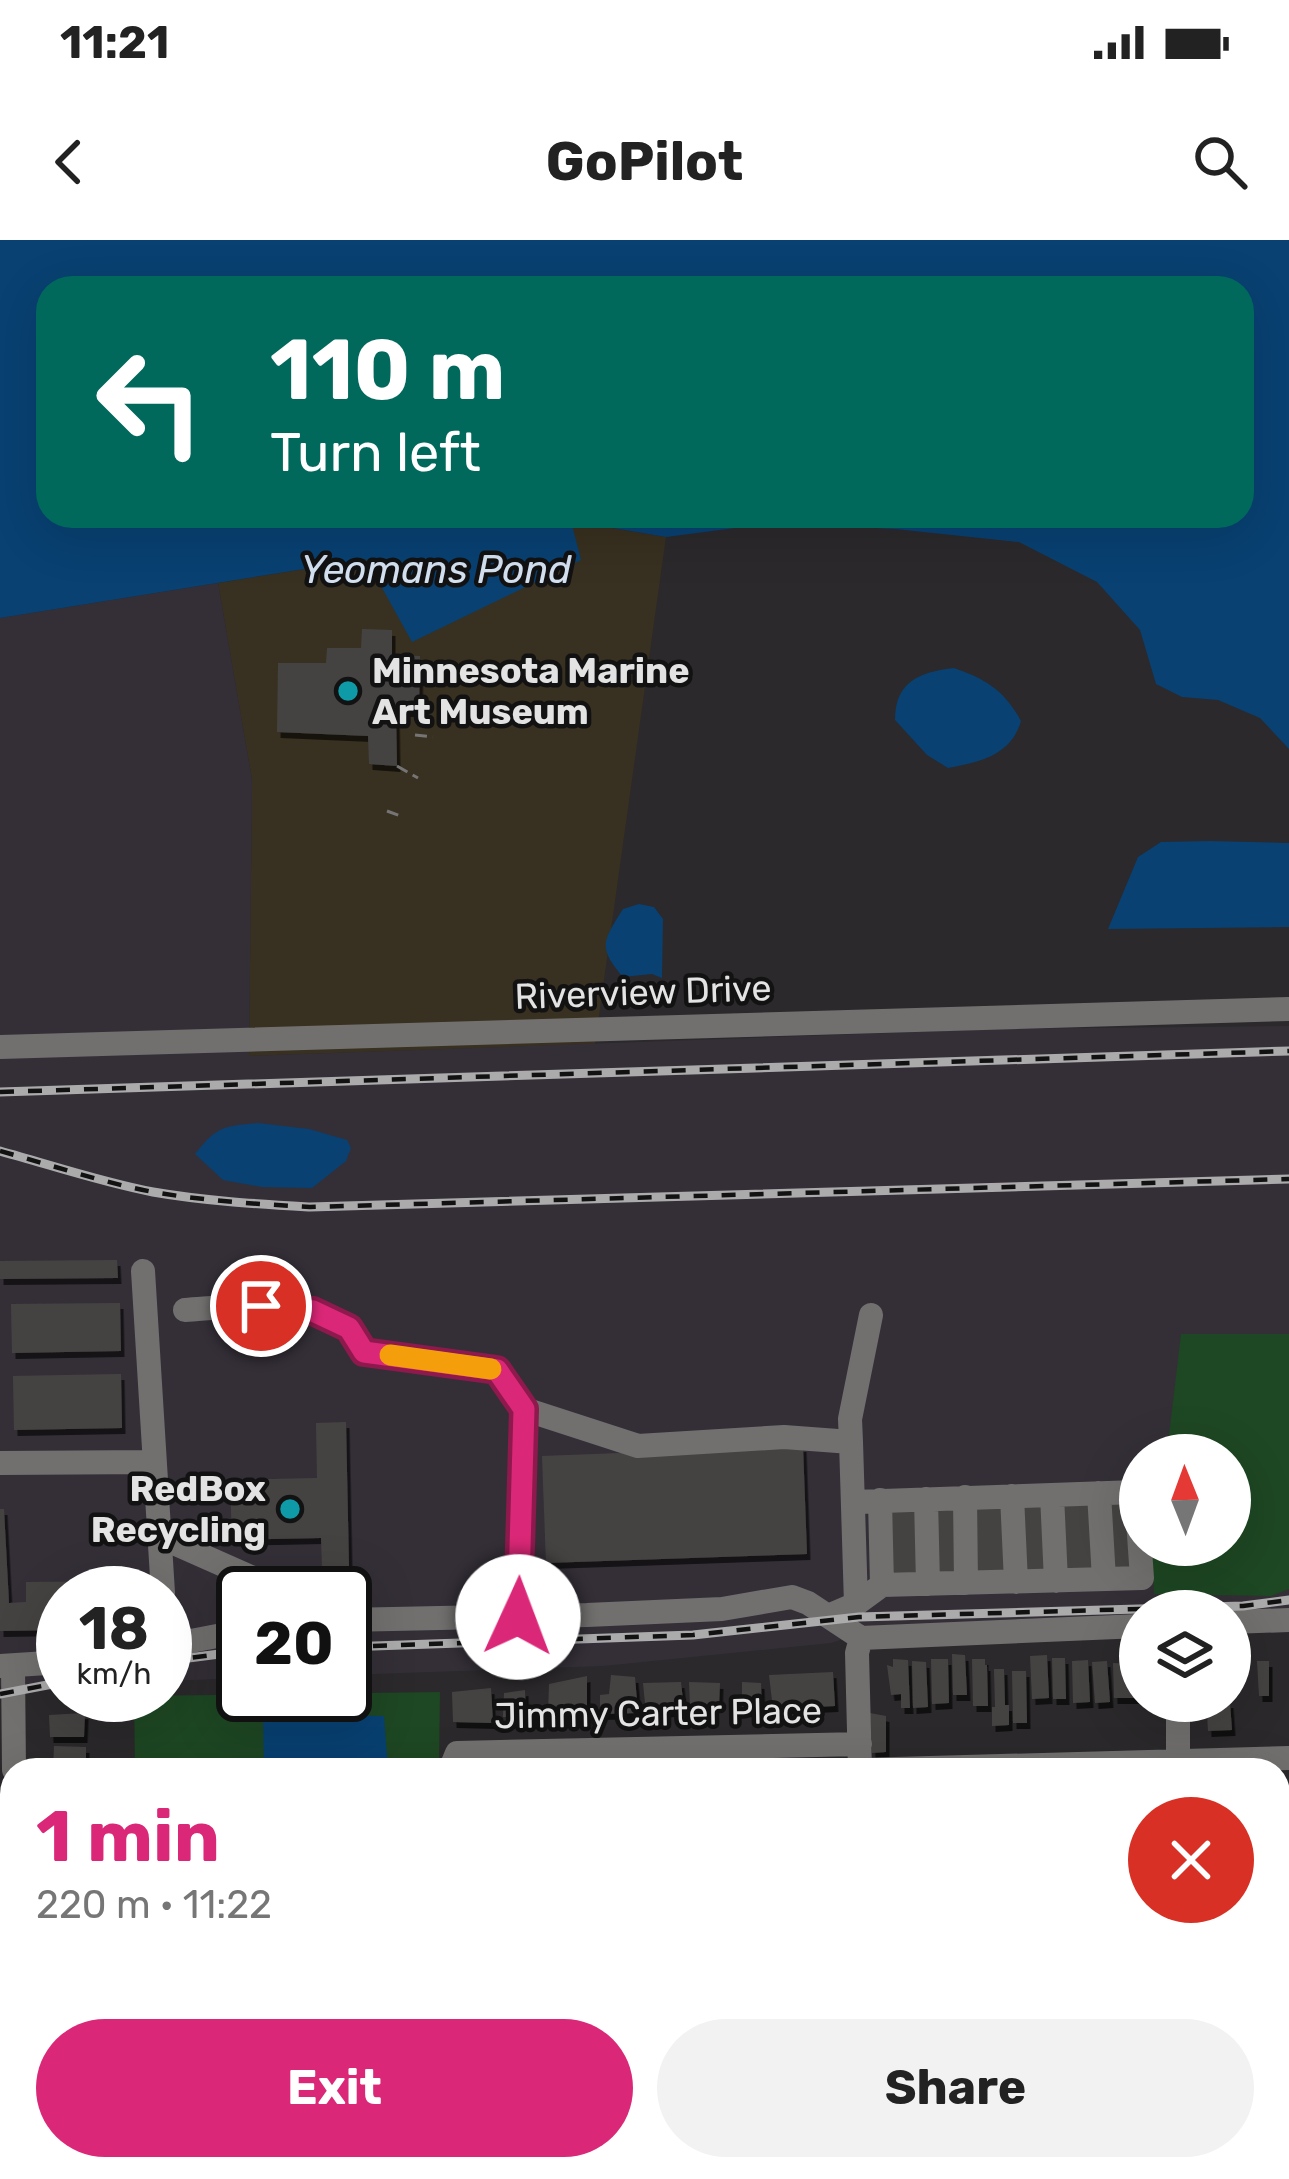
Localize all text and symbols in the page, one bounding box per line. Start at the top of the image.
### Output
text: 11:21 [60,16,170,69]
icon: back [36,129,102,195]
icon: search [1187,129,1253,195]
text: GoPilot [546,130,743,194]
text: 110 m [270,320,505,420]
icon: left [72,324,228,480]
text: Turn left [270,421,481,485]
water label: Yeomans Pond [301,547,572,593]
place label: Minnesota Marine Art Museum [372,649,690,733]
marker: Minnesota Marine Art Museum [335,678,361,704]
street label: Riverview Drive [514,966,772,1018]
pin [210,1255,312,1357]
icon: arrive [228,1273,294,1339]
north arrow [1119,1434,1251,1566]
map controls [1119,1434,1251,1722]
place label: RedBox Recycling [91,1467,266,1551]
marker: RedBox Recycling [277,1496,303,1522]
position arrow [455,1554,581,1680]
speed limit sign: 20 [216,1566,372,1722]
button: layers [1119,1590,1251,1722]
text: 18 [79,1593,149,1664]
text: km/h [77,1656,151,1692]
street label: Jimmy Carter Place [494,1689,822,1737]
text: 1 min [36,1794,220,1879]
button: close [1128,1797,1254,1923]
text: 220 m · 11:22 [36,1882,272,1928]
button: Exit [36,2019,633,2157]
button: Share [657,2019,1254,2157]

